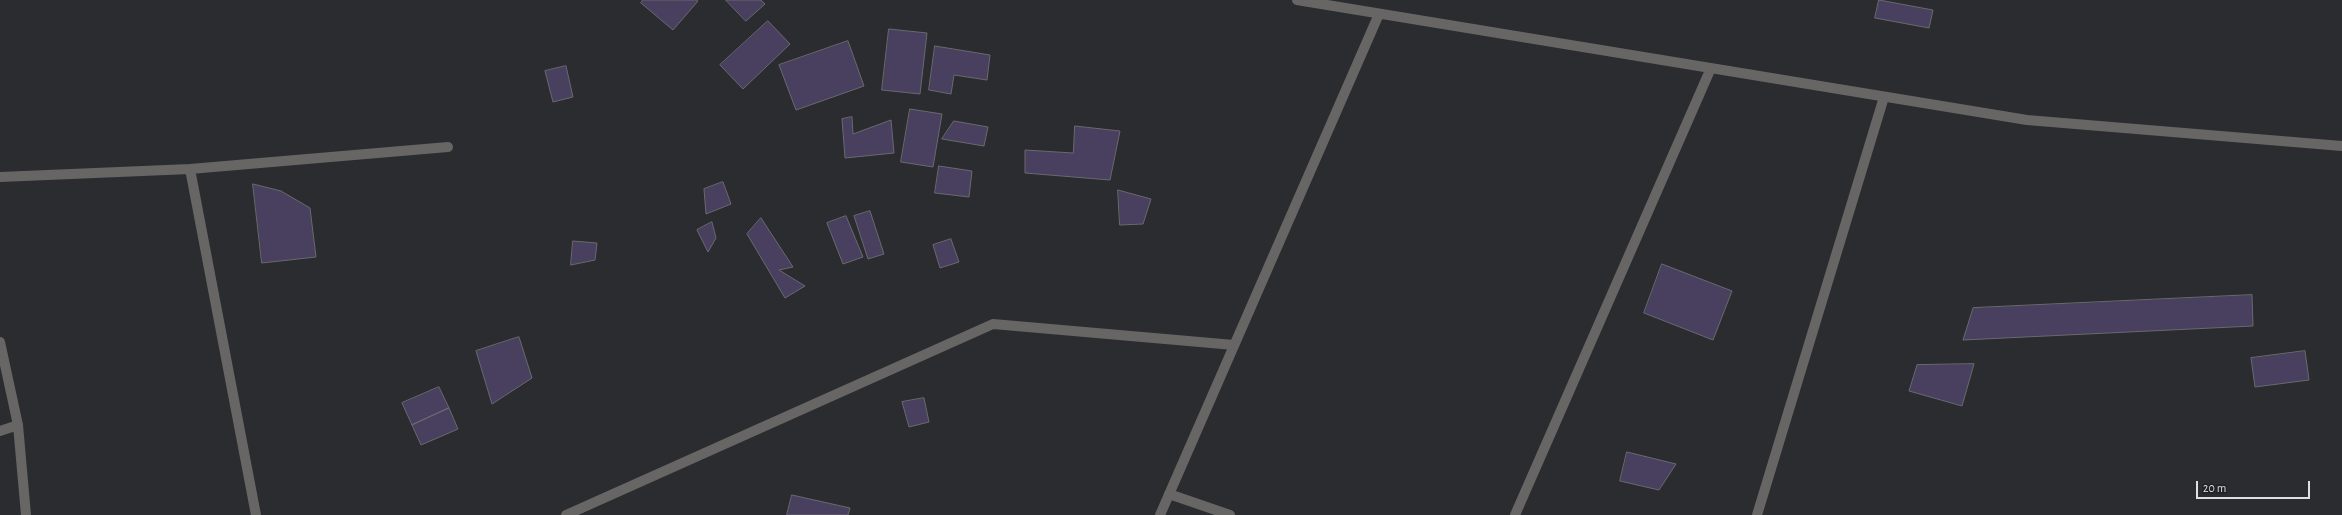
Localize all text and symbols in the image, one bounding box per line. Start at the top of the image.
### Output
scale bar [2198,473,2312,499]
text: 20 m [2203,482,2226,494]

